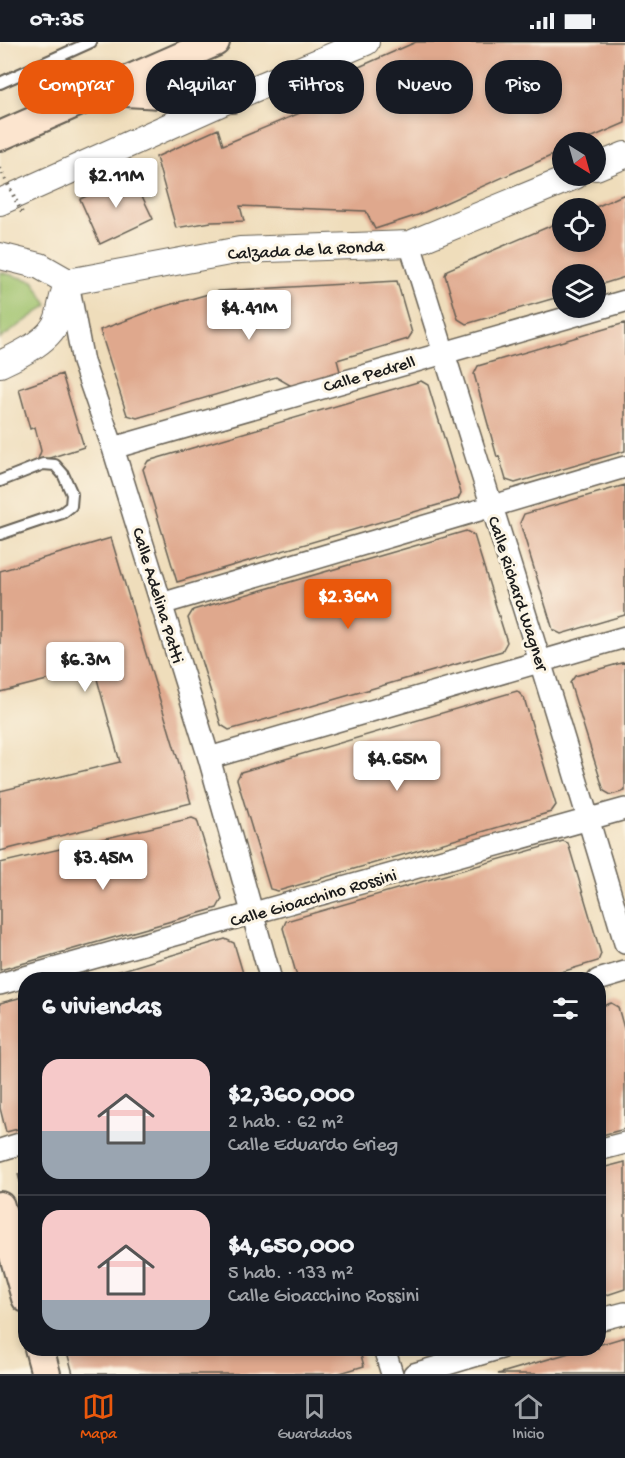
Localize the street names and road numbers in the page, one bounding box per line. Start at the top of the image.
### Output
street label: Calzada de la Ronda [227,237,386,266]
street label: Calle Pedrell [321,352,418,399]
street label: Calle Richard Wagner [482,514,552,675]
street label: Calle Adelina Patti [126,525,187,666]
street label: Calle Gioacchino Rossini [228,866,399,933]

